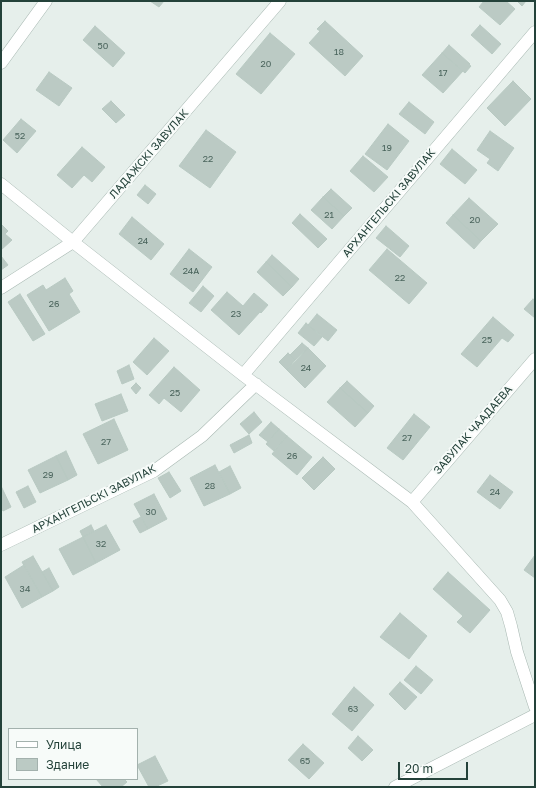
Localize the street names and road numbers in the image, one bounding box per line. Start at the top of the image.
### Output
street label: ЛАДАЖСКІ ЗАВУЛАК [107,107,191,201]
street label: АРХАНГЕЛЬСКІ ЗАВУЛАК [340,146,438,260]
street label: ЗАВУЛАК ЧААДАЕВА [431,383,515,477]
street label: АРХАНГЕЛЬСКІ ЗАВУЛАК [30,462,158,536]

